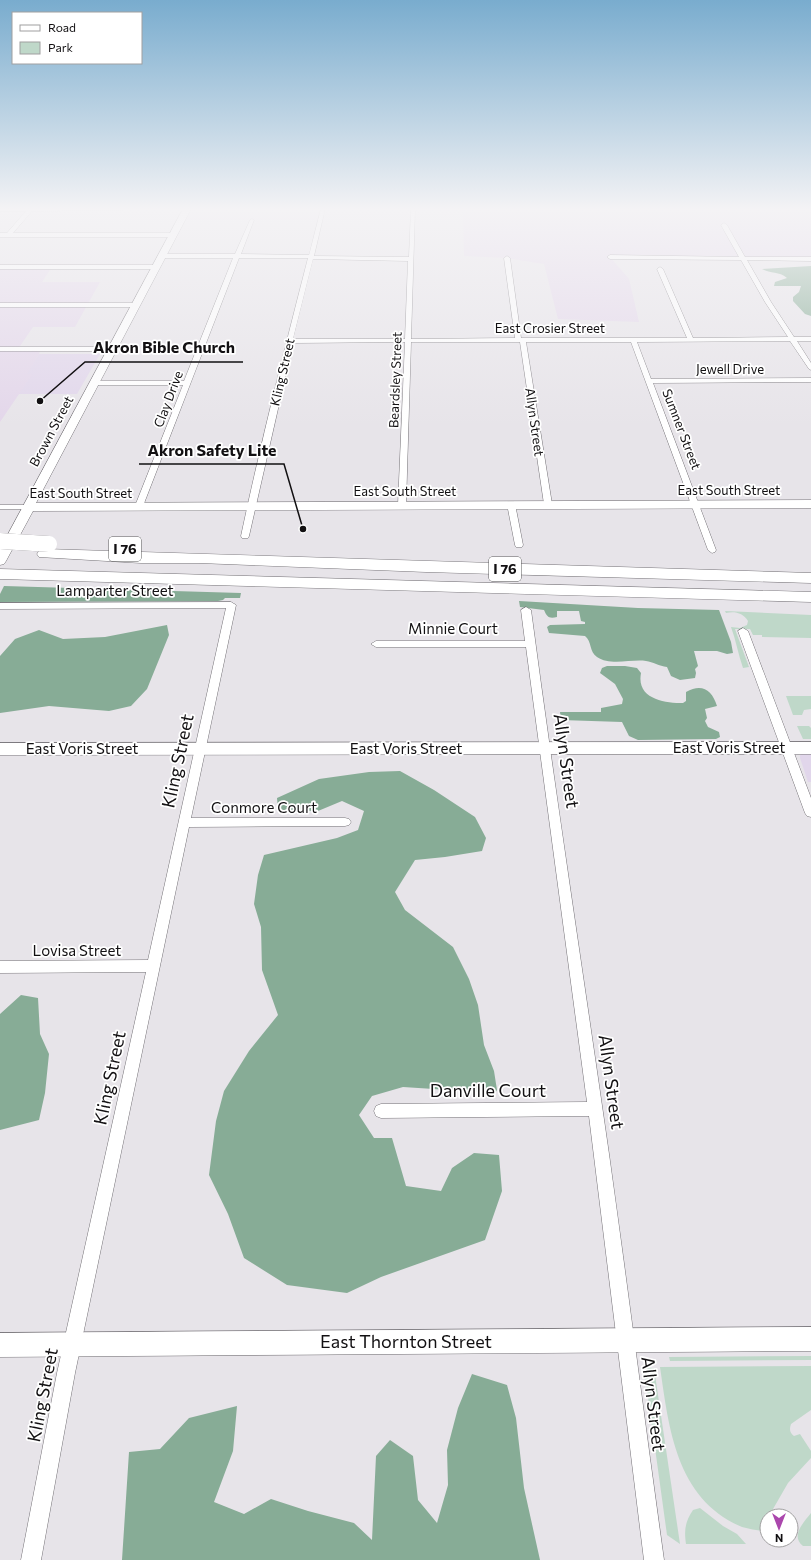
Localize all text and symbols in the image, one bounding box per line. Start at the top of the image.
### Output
legend [12,12,142,64]
text: Road [48,20,76,34]
text: Park [48,40,74,54]
street label: East Crosier Street [495,320,605,336]
street label: Beardsley Street [385,332,405,428]
callout: Akron Bible Church [85,334,243,362]
text: Akron Bible Church [93,337,235,356]
street label: Kling Street [266,337,298,407]
street label: Jewell Drive [696,361,764,377]
street label: Clay Drive [150,368,186,430]
street label: Sumner Street [659,386,705,472]
street label: Allyn Street [522,387,548,457]
street label: Brown Street [26,393,76,469]
callout: Akron Safety Lite [139,436,284,464]
text: Akron Safety Lite [147,440,277,459]
street label: East South Street [678,482,780,498]
street label: East South Street [354,483,456,499]
street label: East South Street [30,485,132,501]
road number: I 76 [109,537,141,561]
road number: I 76 [489,557,521,581]
street label: Lamparter Street [56,581,174,599]
street label: Minnie Court [408,619,498,637]
street label: Kling Street [156,712,198,810]
street label: Allyn Street [549,712,585,810]
street label: East Voris Street [673,738,785,756]
street label: East Voris Street [26,739,138,757]
street label: East Voris Street [350,739,462,757]
street label: Conmore Court [211,798,317,816]
street label: Lovisa Street [33,941,121,959]
street label: Kling Street [88,1029,130,1127]
street label: Allyn Street [594,1033,630,1131]
street label: Danville Court [430,1079,546,1101]
street label: East Thornton Street [320,1330,492,1352]
street label: Kling Street [22,1346,62,1444]
street label: Allyn Street [637,1355,671,1453]
north arrow [759,1508,799,1548]
text: N [775,1532,783,1545]

